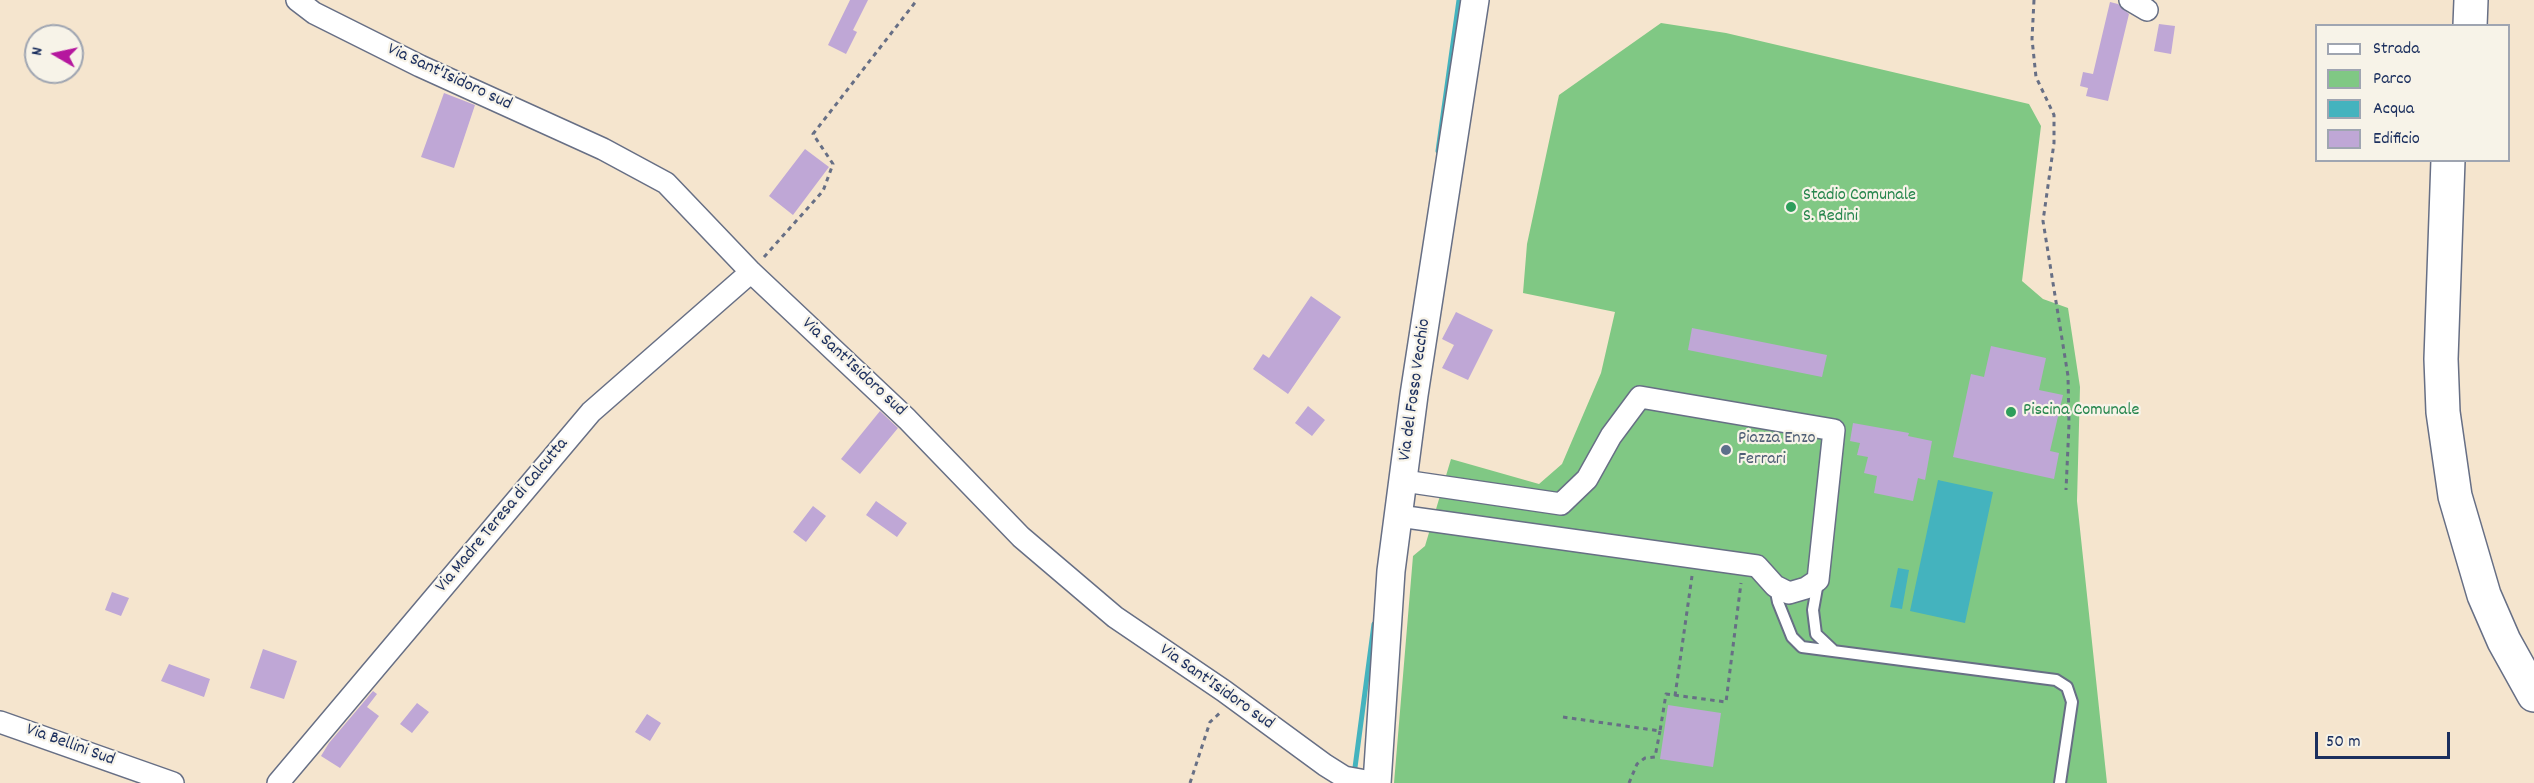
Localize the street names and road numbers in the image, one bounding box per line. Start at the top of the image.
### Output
street label: Via Sant'Isidoro sud [383,40,515,116]
street label: Via Sant'Isidoro sud [796,314,910,422]
street label: Via del Fosso Vecchio [1395,318,1437,462]
street label: Via Madre Teresa di Calcutta [432,434,574,598]
street label: Via Sant'Isidoro sud [1155,640,1277,736]
street label: Via Bellini Sud [23,720,117,772]

